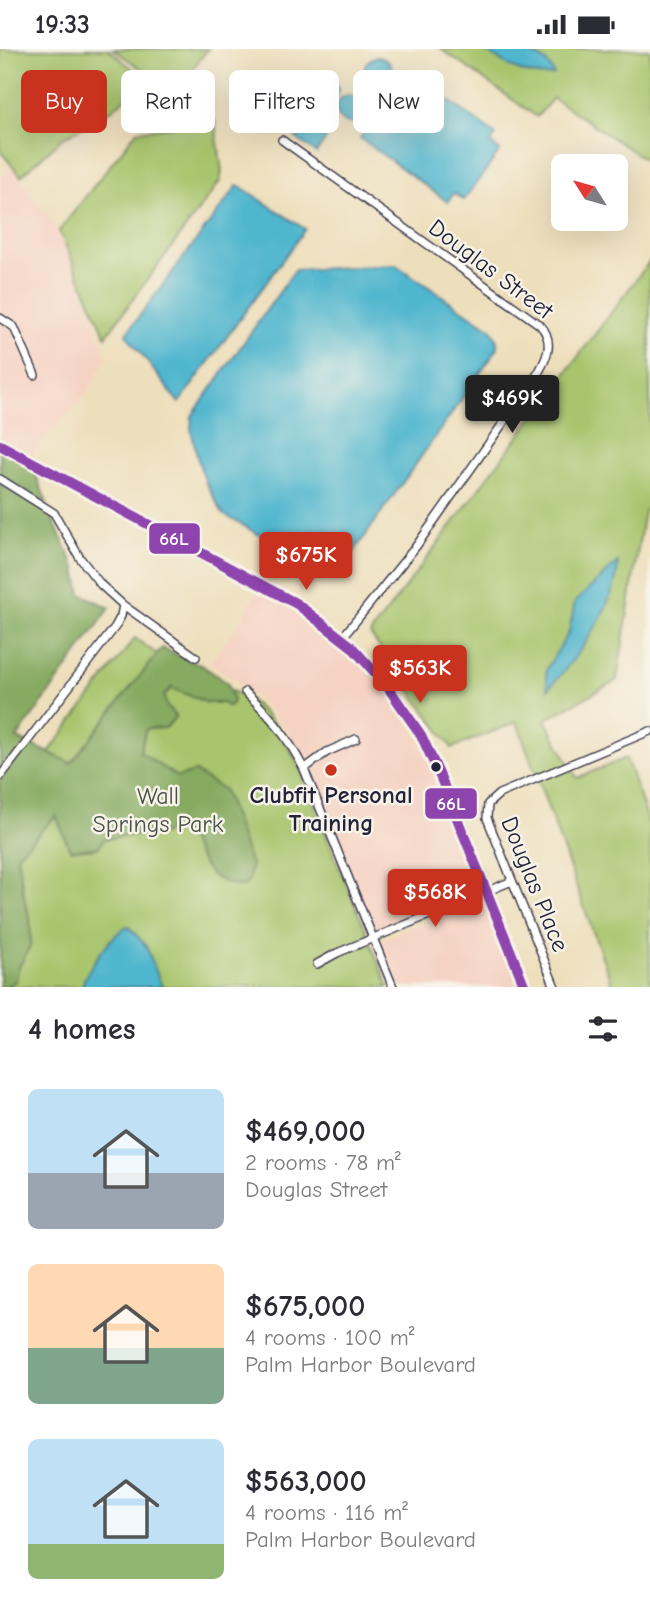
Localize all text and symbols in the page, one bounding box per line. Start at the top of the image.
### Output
text: 19:33 [35,10,90,40]
chip: Buy [21,70,107,133]
chip: Rent [121,70,215,133]
chip: Filters [229,70,339,133]
chip: New [353,70,444,133]
north arrow [551,154,628,231]
map controls [551,154,628,231]
street label: Douglas Street [423,213,560,326]
pin: $469K [463,375,561,435]
text: $469K [481,384,543,411]
line badge: 66L [148,522,201,555]
text: 66L [159,528,189,550]
pin: $675K [257,533,355,592]
text: $675K [275,541,337,568]
pin: $563K [371,645,469,705]
text: $563K [389,654,451,681]
unlabelled marker [429,760,443,774]
marker: Clubfit Personal Training [323,762,339,778]
place label: Clubfit Personal Training [249,781,413,837]
park label: Wall Springs Park [93,782,224,838]
line badge: 66L [424,787,478,820]
text: 66L [436,793,466,815]
street label: Douglas Place [495,812,575,956]
pin: $568K [386,869,484,929]
text: $568K [404,878,466,905]
icon: filters [584,1010,622,1048]
text: 4 homes [28,1012,135,1047]
text: $469,000 [245,1114,366,1149]
icon: home [84,1117,168,1201]
text: 2 rooms · 78 m² [245,1149,401,1176]
text: Douglas Street [245,1176,387,1203]
text: $675,000 [245,1289,365,1324]
icon: home [84,1292,168,1376]
text: 4 rooms · 100 m² [245,1324,414,1351]
text: Palm Harbor Boulevard [245,1351,476,1378]
text: $563,000 [245,1464,367,1499]
icon: home [84,1467,168,1551]
text: 4 rooms · 116 m² [245,1499,408,1526]
text: Palm Harbor Boulevard [245,1526,476,1553]

